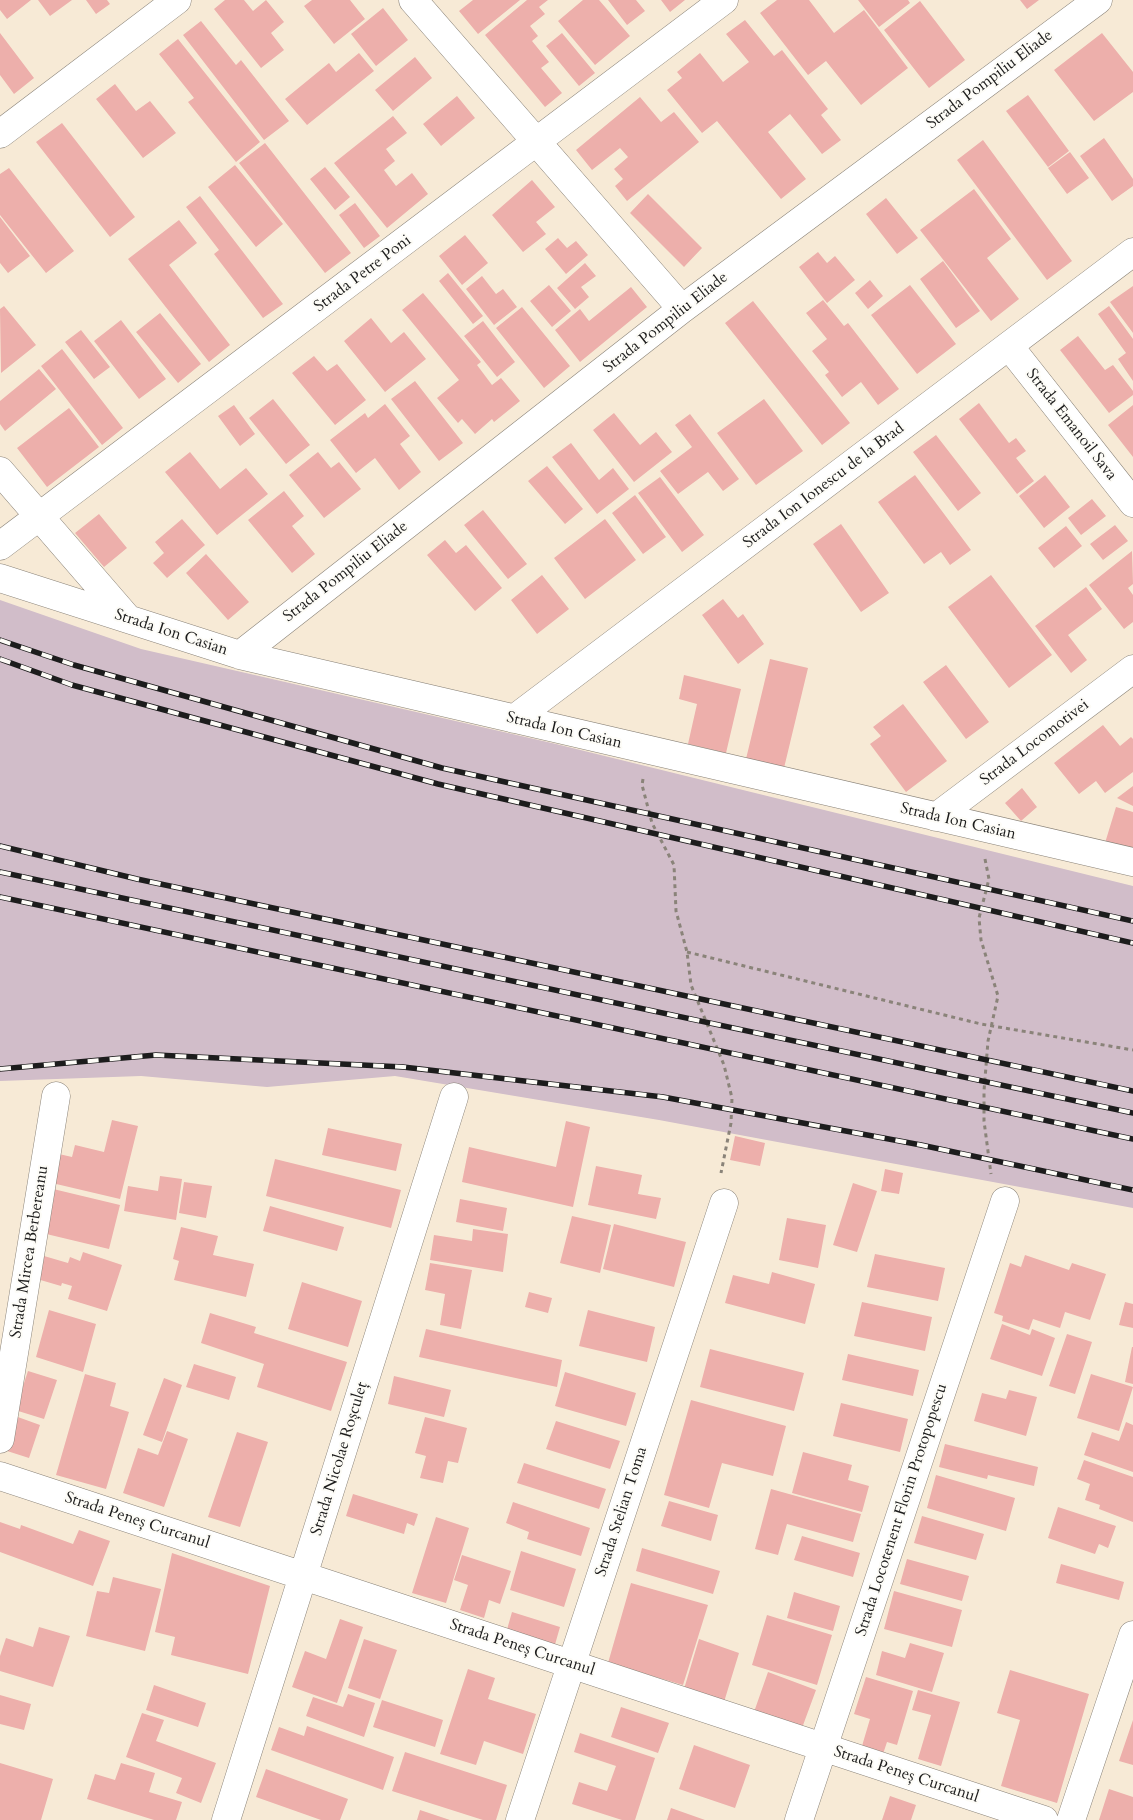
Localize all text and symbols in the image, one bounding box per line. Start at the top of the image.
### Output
street label: Strada Pompiliu Eliade [923,26,1057,134]
street label: Strada Petre Poni [311,231,415,317]
street label: Strada Pompiliu Eliade [600,268,732,378]
street label: Strada Emanoil Sava [1021,365,1121,485]
street label: Strada Ion Ionescu de la Brad [740,419,908,553]
street label: Strada Pompiliu Eliade [280,517,412,627]
street label: Strada Ion Casian [112,606,230,660]
street label: Strada Locomotivei [977,696,1093,790]
street label: Strada Ion Casian [504,708,624,754]
street label: Strada Ion Casian [898,799,1018,845]
street label: Strada Mircea Berbereanu [7,1164,53,1340]
street label: Strada Nicolae Roșculeț [307,1380,373,1538]
street label: Strada Locotenent Florin Protopopescu [852,1381,952,1639]
street label: Strada Stelian Toma [592,1445,652,1579]
street label: Strada Peneș Curcanul [62,1488,212,1554]
street label: Strada Peneș Curcanul [447,1615,597,1681]
street label: Strada Peneș Curcanul [831,1742,981,1808]

